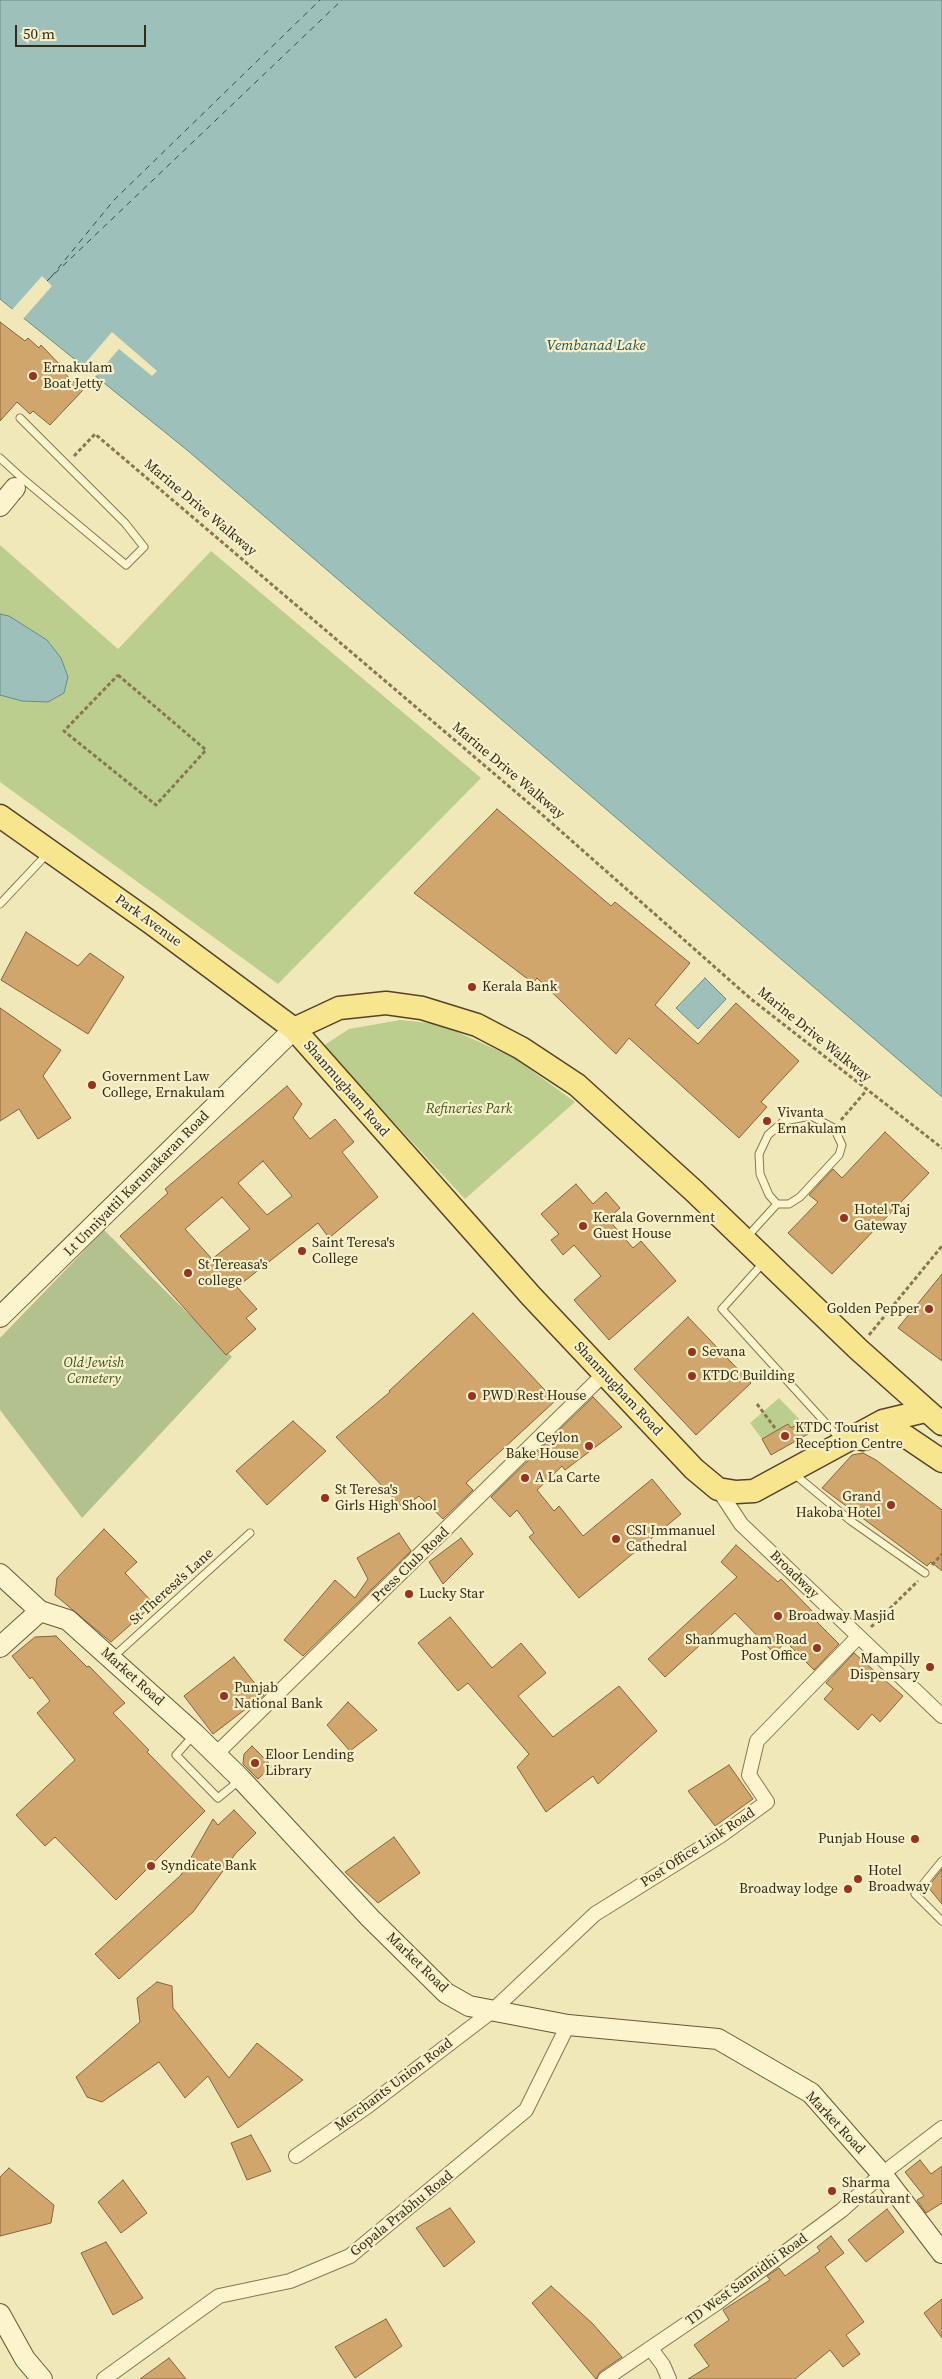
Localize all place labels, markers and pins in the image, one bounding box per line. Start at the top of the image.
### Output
place label: Ernakulam Boat Jetty [43,360,112,392]
marker: Ernakulam Boat Jetty [27,370,39,382]
place label: Kerala Bank [482,979,558,995]
marker: Kerala Bank [466,981,478,993]
place label: Government Law College, Ernakulam [102,1069,225,1102]
marker: Government Law College, Ernakulam [86,1079,98,1091]
place label: Vivanta Ernakulam [777,1105,846,1138]
marker: Vivanta Ernakulam [761,1115,773,1127]
place label: Hotel Taj Gateway [854,1202,910,1234]
place label: Kerala Government Guest House [593,1210,715,1242]
marker: Hotel Taj Gateway [838,1212,850,1224]
marker: Kerala Government Guest House [577,1220,589,1232]
place label: Saint Teresa's College [312,1235,395,1268]
marker: Saint Teresa's College [296,1245,308,1257]
place label: St Tereasa's college [198,1257,268,1290]
marker: St Tereasa's college [182,1267,194,1279]
place label: Golden Pepper [827,1301,919,1317]
marker: Golden Pepper [923,1303,935,1315]
place label: Sevana [702,1344,746,1360]
marker: Sevana [686,1346,698,1358]
place label: KTDC Building [702,1368,795,1384]
marker: KTDC Building [686,1370,698,1382]
place label: PWD Rest House [482,1388,586,1404]
marker: PWD Rest House [466,1390,478,1402]
place label: KTDC Tourist Reception Centre [795,1420,903,1452]
place label: Ceylon Bake House [506,1430,579,1462]
marker: KTDC Tourist Reception Centre [779,1430,791,1442]
marker: Ceylon Bake House [583,1440,595,1452]
place label: A La Carte [535,1470,600,1486]
marker: A La Carte [519,1472,531,1484]
place label: St Teresa's Girls High Shool [335,1482,437,1514]
place label: Grand Hakoba Hotel [796,1489,881,1521]
marker: St Teresa's Girls High Shool [319,1492,331,1504]
marker: Grand Hakoba Hotel [885,1499,897,1511]
place label: CSI Immanuel Cathedral [626,1523,715,1555]
marker: CSI Immanuel Cathedral [610,1533,622,1545]
place label: Lucky Star [419,1586,484,1602]
marker: Lucky Star [403,1588,415,1600]
place label: Broadway Masjid [788,1608,895,1624]
marker: Broadway Masjid [772,1610,784,1622]
place label: Shanmugham Road Post Office [685,1632,807,1664]
marker: Shanmugham Road Post Office [811,1642,823,1654]
place label: Mampilly Dispensary [850,1651,920,1684]
marker: Mampilly Dispensary [924,1661,936,1673]
place label: Punjab National Bank [234,1680,323,1712]
marker: Punjab National Bank [218,1690,230,1702]
place label: Eloor Lending Library [265,1747,354,1780]
marker: Eloor Lending Library [249,1757,261,1769]
place label: Punjab House [818,1831,905,1847]
marker: Punjab House [909,1833,921,1845]
place label: Syndicate Bank [161,1858,257,1874]
marker: Syndicate Bank [145,1860,157,1872]
place label: Hotel Broadway [868,1863,930,1895]
marker: Hotel Broadway [852,1873,864,1885]
place label: Broadway lodge [739,1881,838,1897]
marker: Broadway lodge [842,1883,854,1895]
place label: Sharma Restaurant [842,2175,910,2208]
marker: Sharma Restaurant [826,2185,838,2197]

